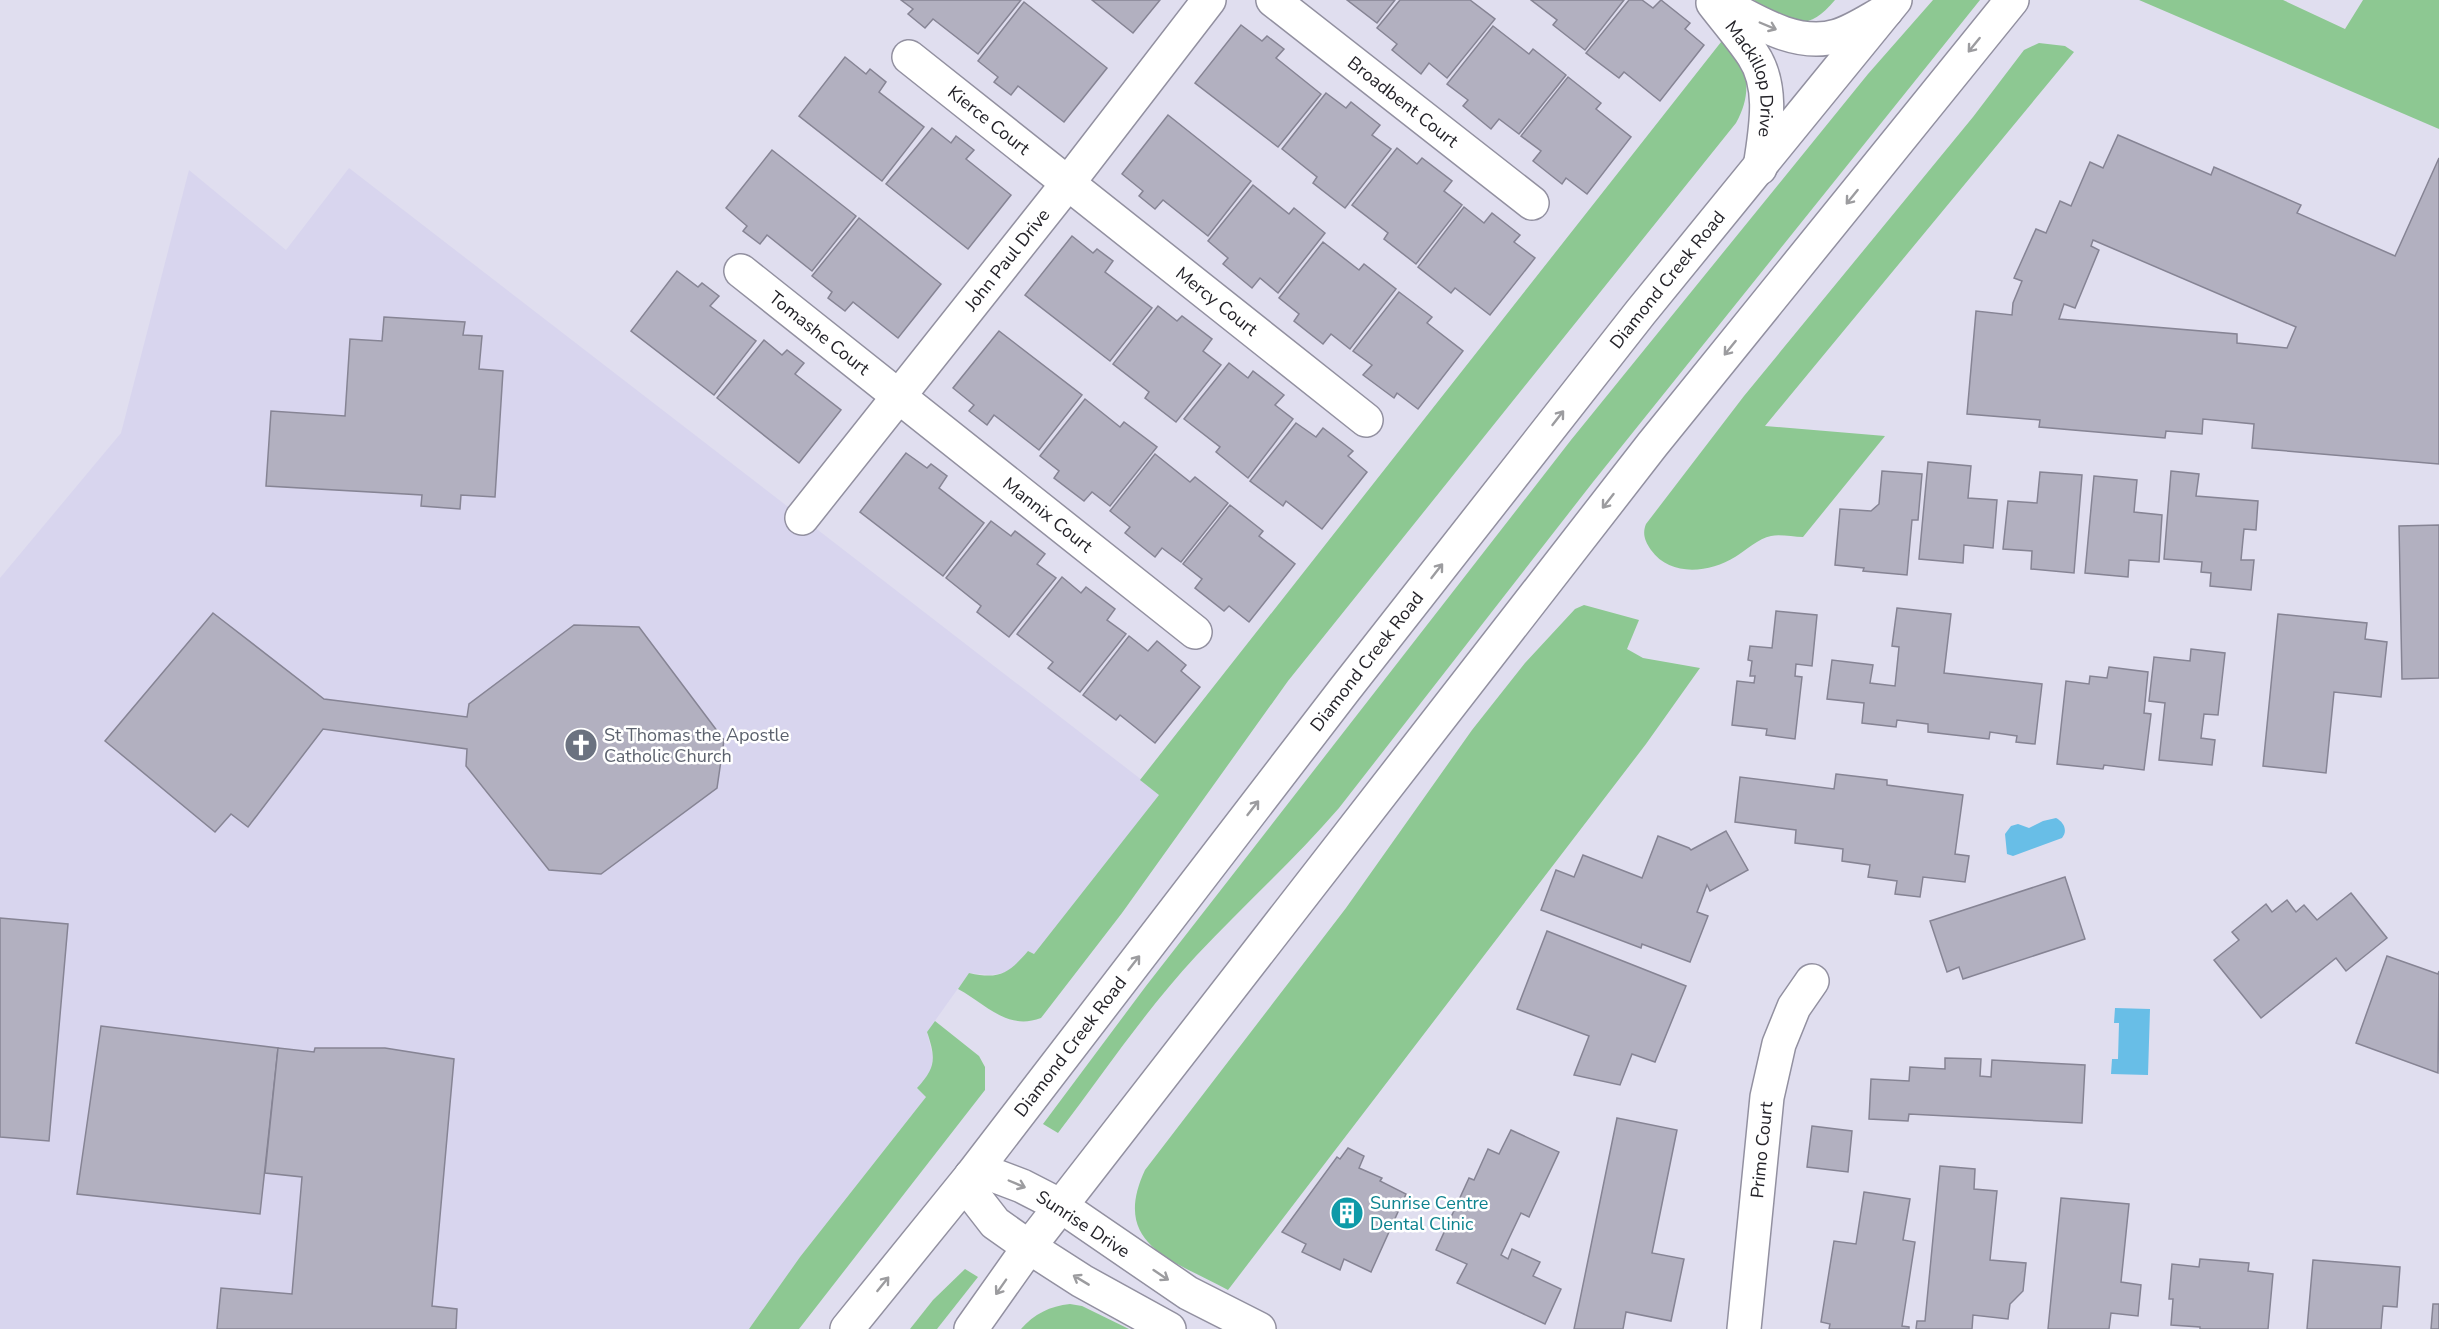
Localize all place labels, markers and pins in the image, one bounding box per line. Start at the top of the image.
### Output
place label: St Thomas the Apostle Catholic Church [604,723,789,768]
church icon: St Thomas the Apostle Catholic Church [563,727,599,763]
place label: Sunrise Centre Dental Clinic [1370,1191,1488,1236]
building icon: Sunrise Centre Dental Clinic [1329,1195,1365,1231]

